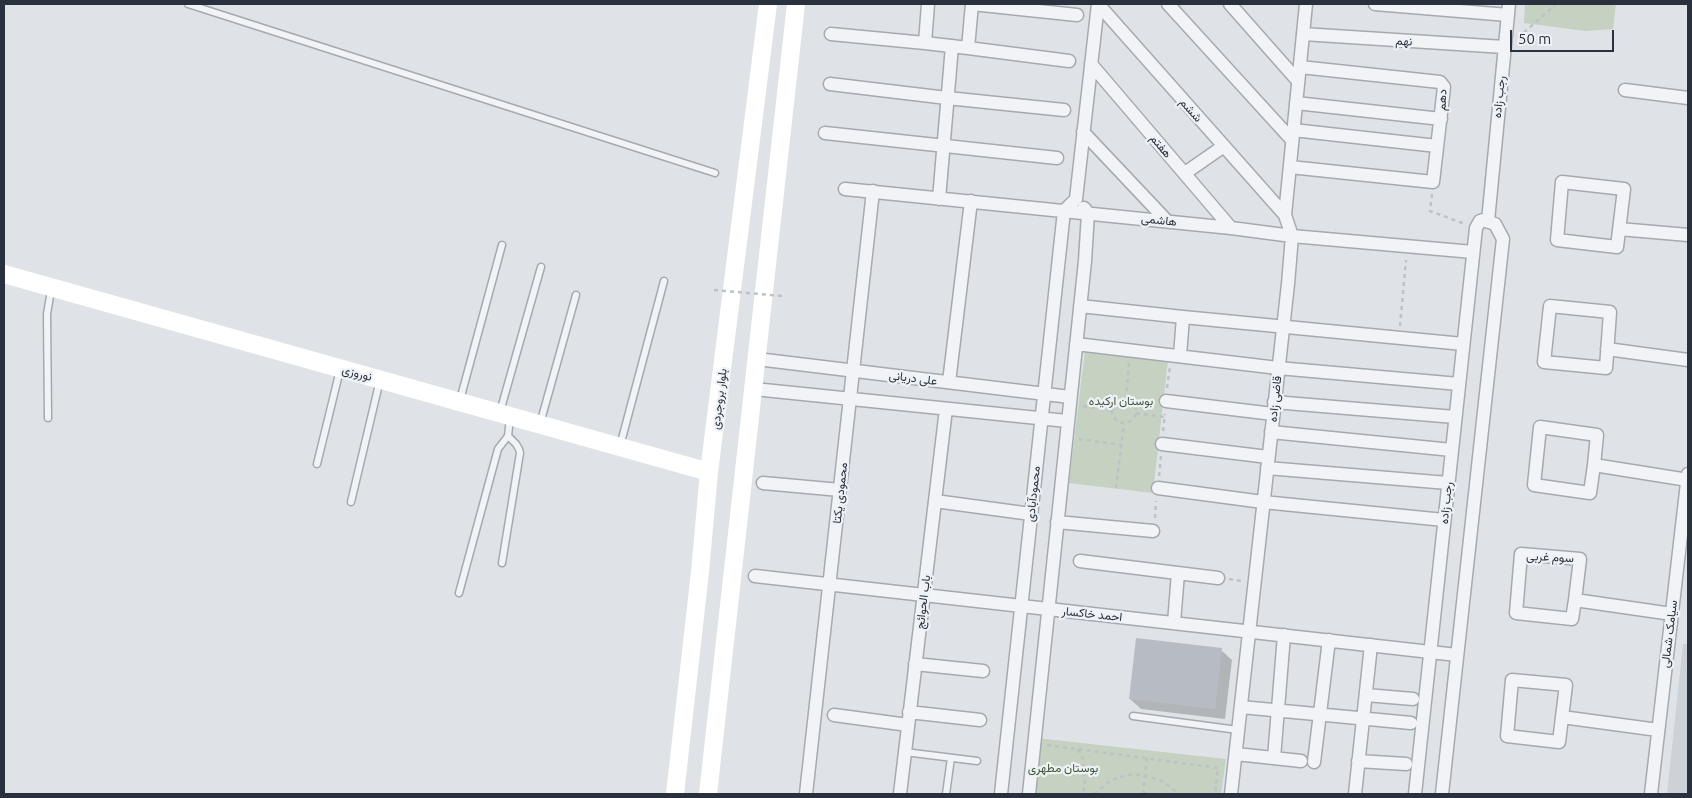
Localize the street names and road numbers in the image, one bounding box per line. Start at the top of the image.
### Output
street label: نهم [1395,33,1413,49]
street label: رجب زاده [1490,75,1508,119]
street label: دهم [1434,89,1450,111]
street label: ششم [1177,95,1205,125]
street label: هفتم [1147,131,1175,161]
street label: هاشمی [1140,211,1178,229]
street label: نوروزی [340,362,374,384]
street label: بلوار بروجردی [708,368,730,430]
street label: علی دریانی [888,368,938,388]
street label: قاضی زاده [1265,375,1285,423]
street label: محمودی یکتا [830,462,850,524]
street label: محمودآبادی [1023,465,1043,523]
street label: رجب زاده [1437,481,1455,525]
street label: سوم غربی [1526,549,1574,565]
street label: باب الحوائج [913,574,933,630]
street label: سیامک شمالی [1658,599,1680,669]
street label: احمد خاکسار [1061,604,1123,624]

